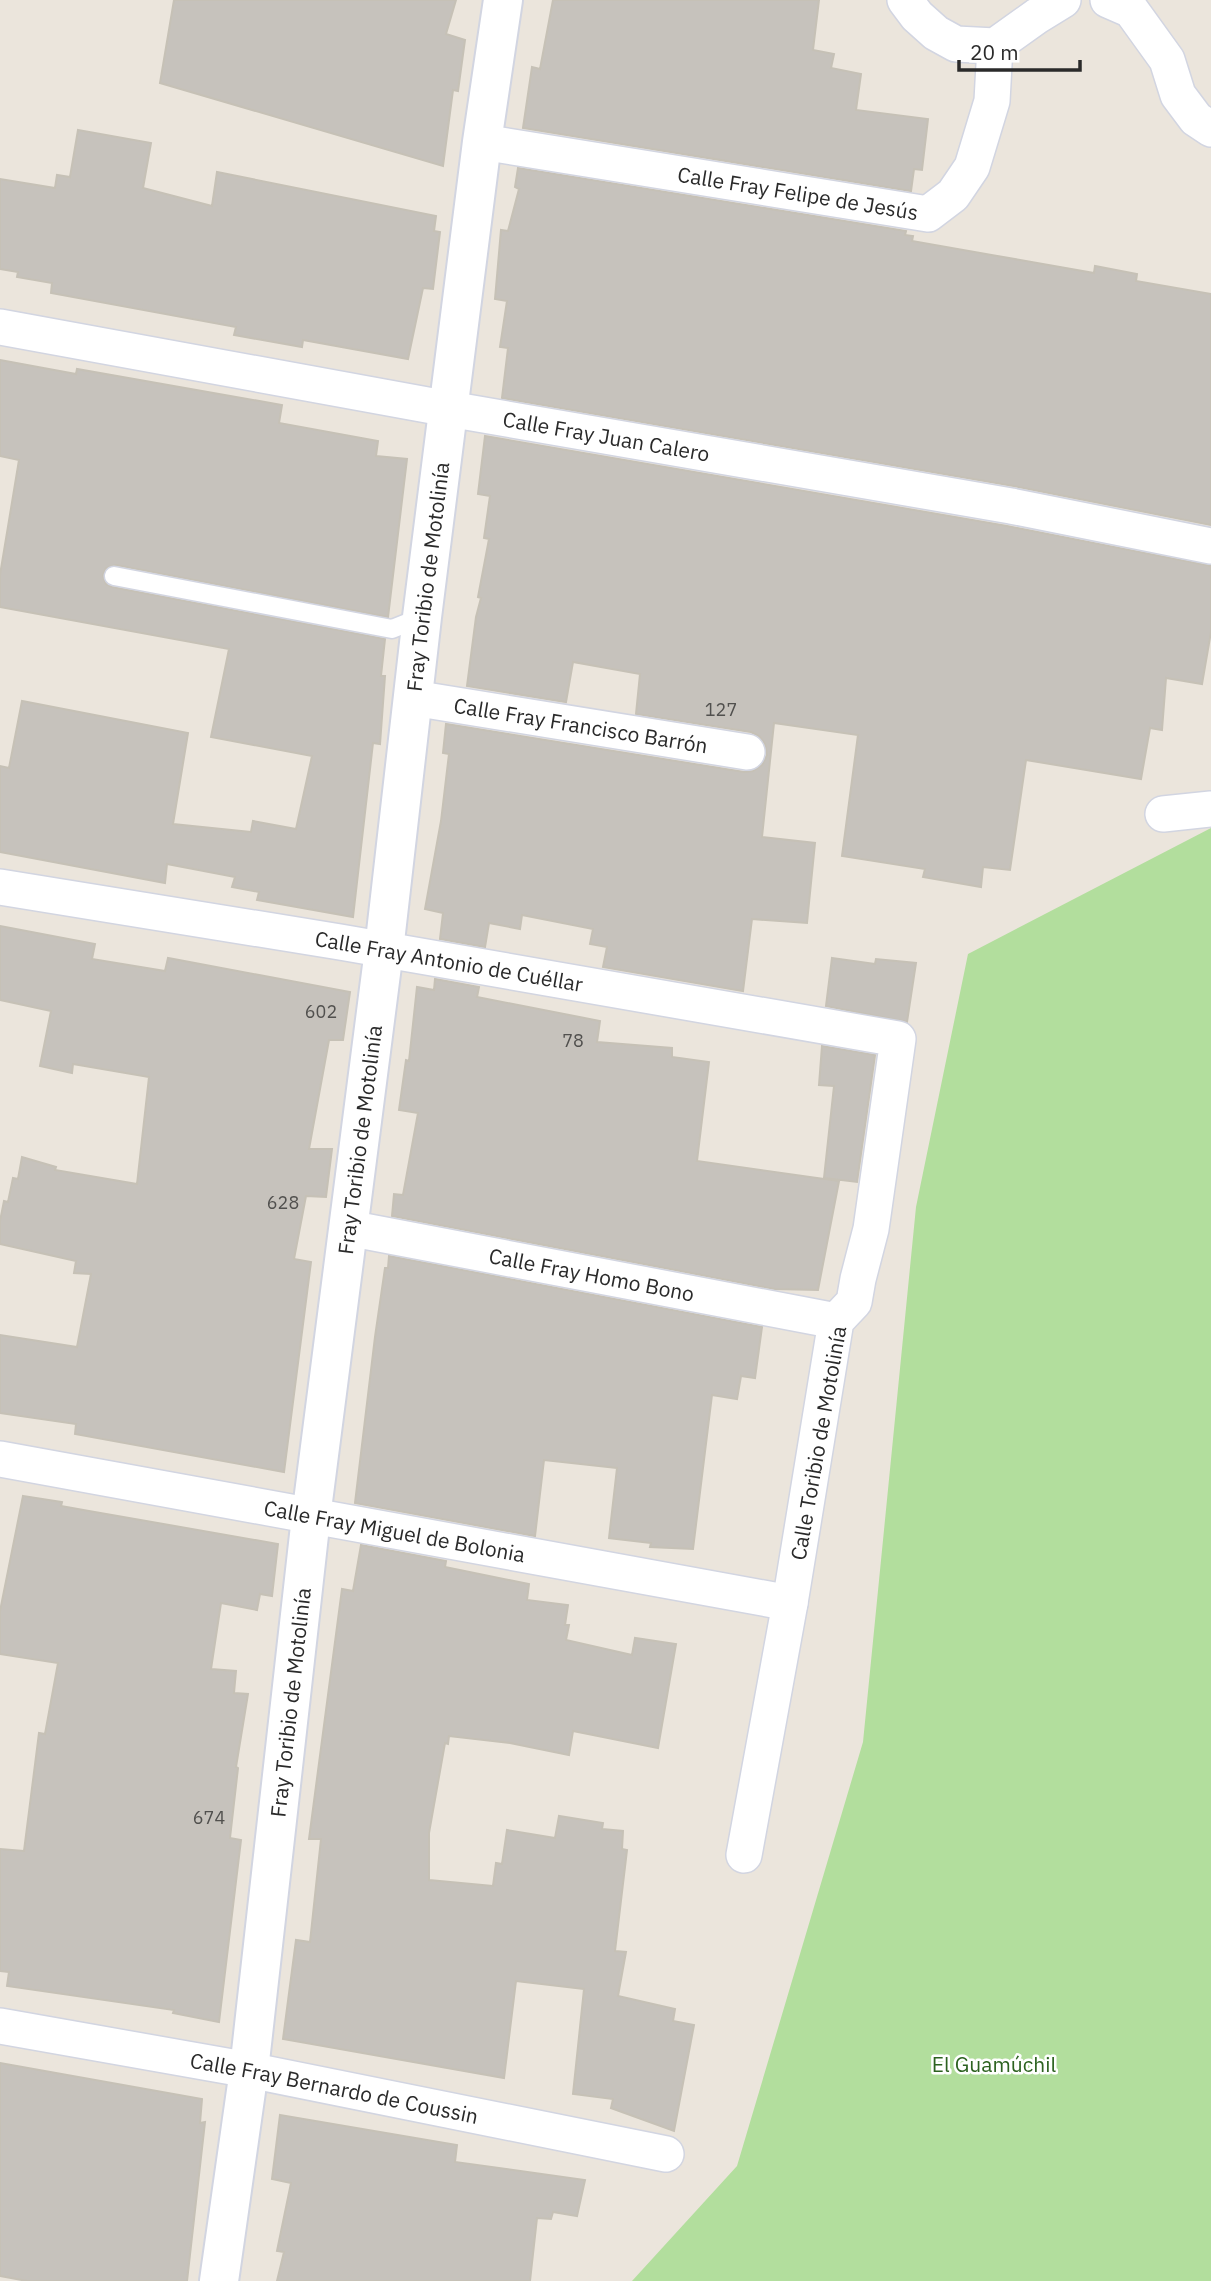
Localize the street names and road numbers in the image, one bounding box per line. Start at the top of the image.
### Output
street label: Calle Fray Felipe de Jesús [676,160,920,226]
street label: Calle Fray Juan Calero [501,405,712,468]
street label: Fray Toribio de Motolinía [400,460,455,693]
street label: Calle Fray Francisco Barrón [452,691,710,759]
street label: Calle Fray Antonio de Cuéllar [313,924,585,998]
street label: Fray Toribio de Motolinía [331,1023,388,1256]
street label: Calle Fray Homo Bono [487,1241,697,1308]
street label: Calle Toribio de Motolinía [784,1324,852,1562]
street label: Calle Fray Miguel de Bolonia [262,1493,527,1568]
street label: Fray Toribio de Motolinía [263,1586,317,1819]
street label: Calle Fray Bernardo de Coussin [188,2046,481,2130]

